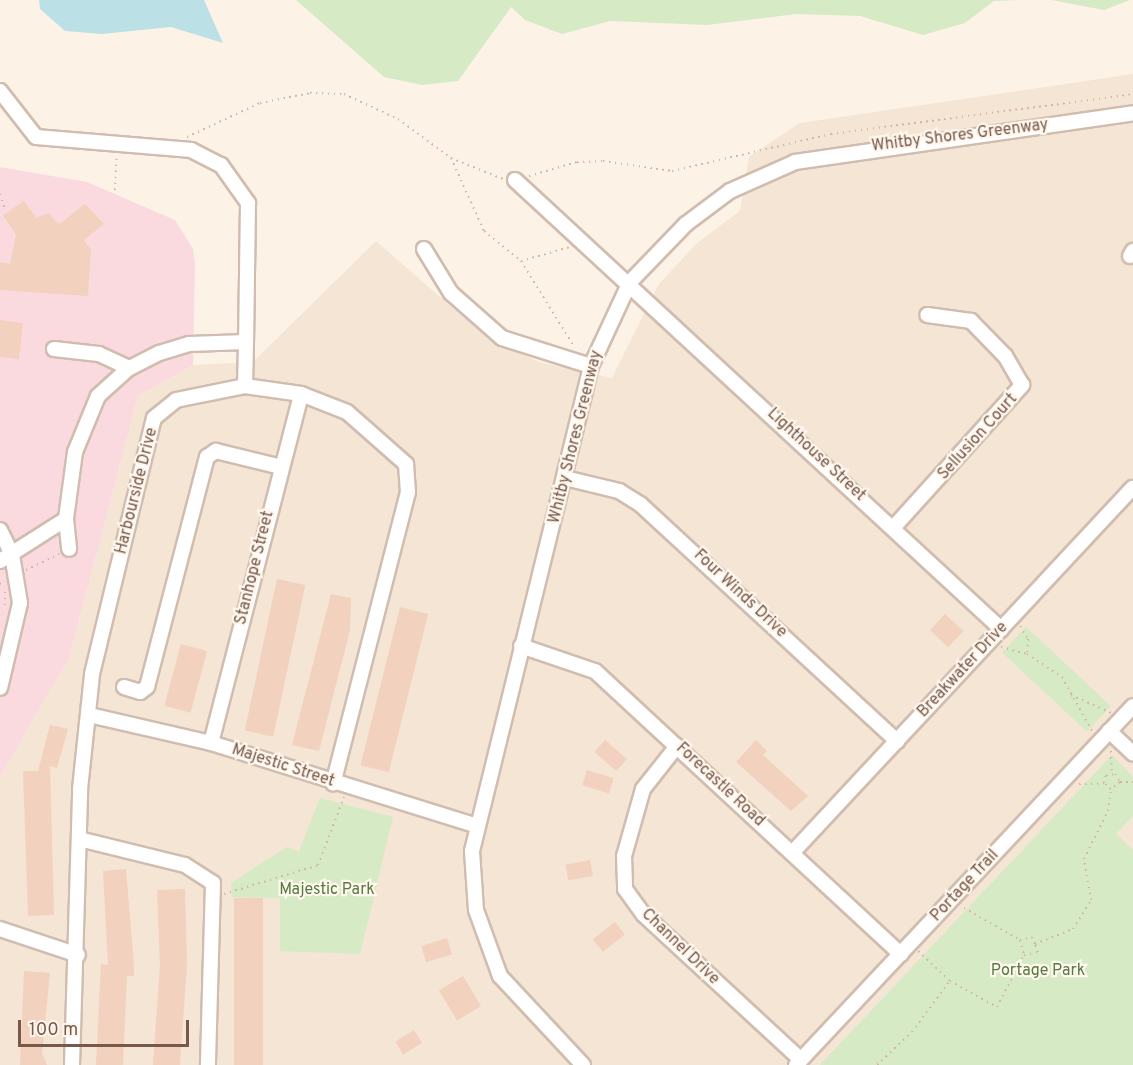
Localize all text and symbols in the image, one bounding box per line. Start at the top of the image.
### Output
street label: Whitby Shores Greenway [870,116,1050,156]
street label: Whitby Shores Greenway [545,348,607,526]
street label: Sellusion Court [934,390,1022,484]
street label: Lighthouse Street [763,405,869,505]
street label: Harbourside Drive [112,426,162,556]
street label: Stanhope Street [232,509,278,627]
street label: Four Winds Drive [689,546,791,642]
street label: Breakwater Drive [914,618,1012,722]
street label: Forecastle Road [672,739,768,831]
street label: Majestic Street [229,740,337,792]
street label: Portage Trail [927,846,1003,926]
park label: Majestic Park [279,880,375,900]
street label: Channel Drive [637,905,723,989]
park label: Portage Park [991,961,1085,981]
scale bar [21,1008,192,1046]
text: 100 m [29,1019,78,1042]

